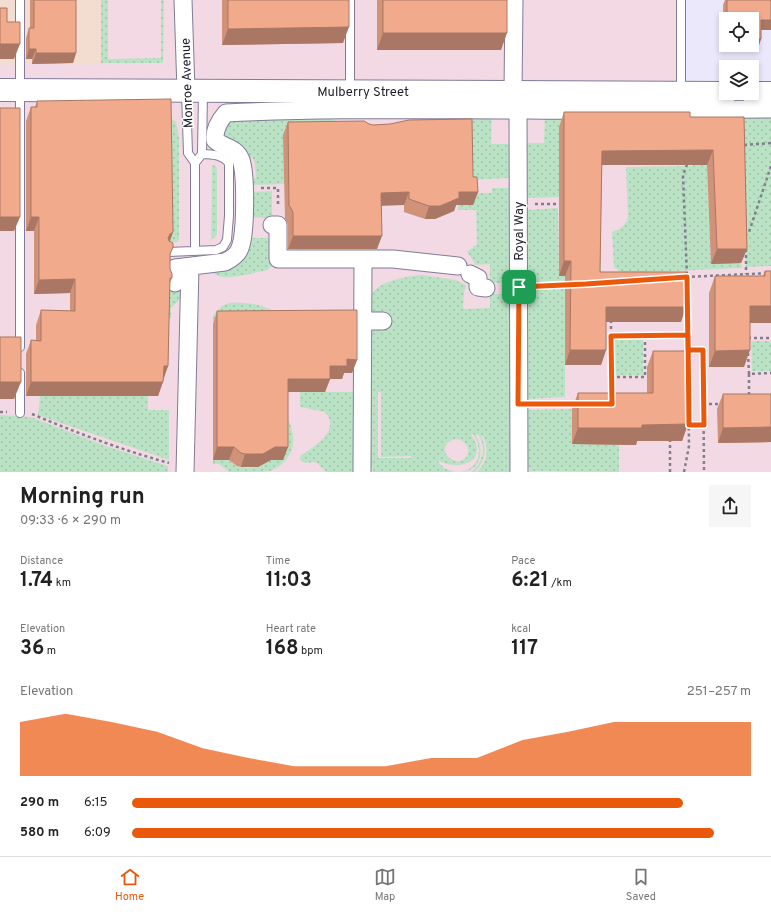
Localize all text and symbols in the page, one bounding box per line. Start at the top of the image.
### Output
map controls [719,12,759,100]
button: locate [719,12,759,52]
street label: Monroe Avenue [178,38,198,128]
button: layers [719,60,759,100]
street label: Mulberry Street [317,85,409,101]
street label: Royal Way [512,201,528,261]
pin [502,270,536,304]
icon: arrive [508,276,530,298]
text: Morning run [20,484,145,511]
button: share [709,485,751,527]
text: 09:33 · 6 × 290 m [20,513,121,529]
text: Distance [20,554,63,568]
text: Time [266,554,290,568]
text: Pace [511,554,536,568]
text: 1.74 [20,568,53,594]
text: 11:03 [266,568,312,594]
text: 6:21 [511,568,549,594]
text: km [53,576,71,590]
text: /km [549,576,572,590]
text: Elevation [20,622,65,636]
text: Heart rate [266,622,316,636]
text: kcal [511,622,531,636]
text: 36 [20,636,44,662]
text: 168 [266,636,299,662]
text: 117 [511,636,538,662]
text: m [44,644,56,658]
text: bpm [299,644,323,658]
text: Elevation [20,684,73,700]
text: 251–257 m [687,684,751,700]
text: 290 m [20,795,59,811]
text: 6:15 [84,795,108,811]
text: 580 m [20,825,59,841]
text: 6:09 [84,825,111,841]
tab: Home [115,866,144,904]
tab: Map [374,866,396,904]
tab: Saved [626,866,656,904]

